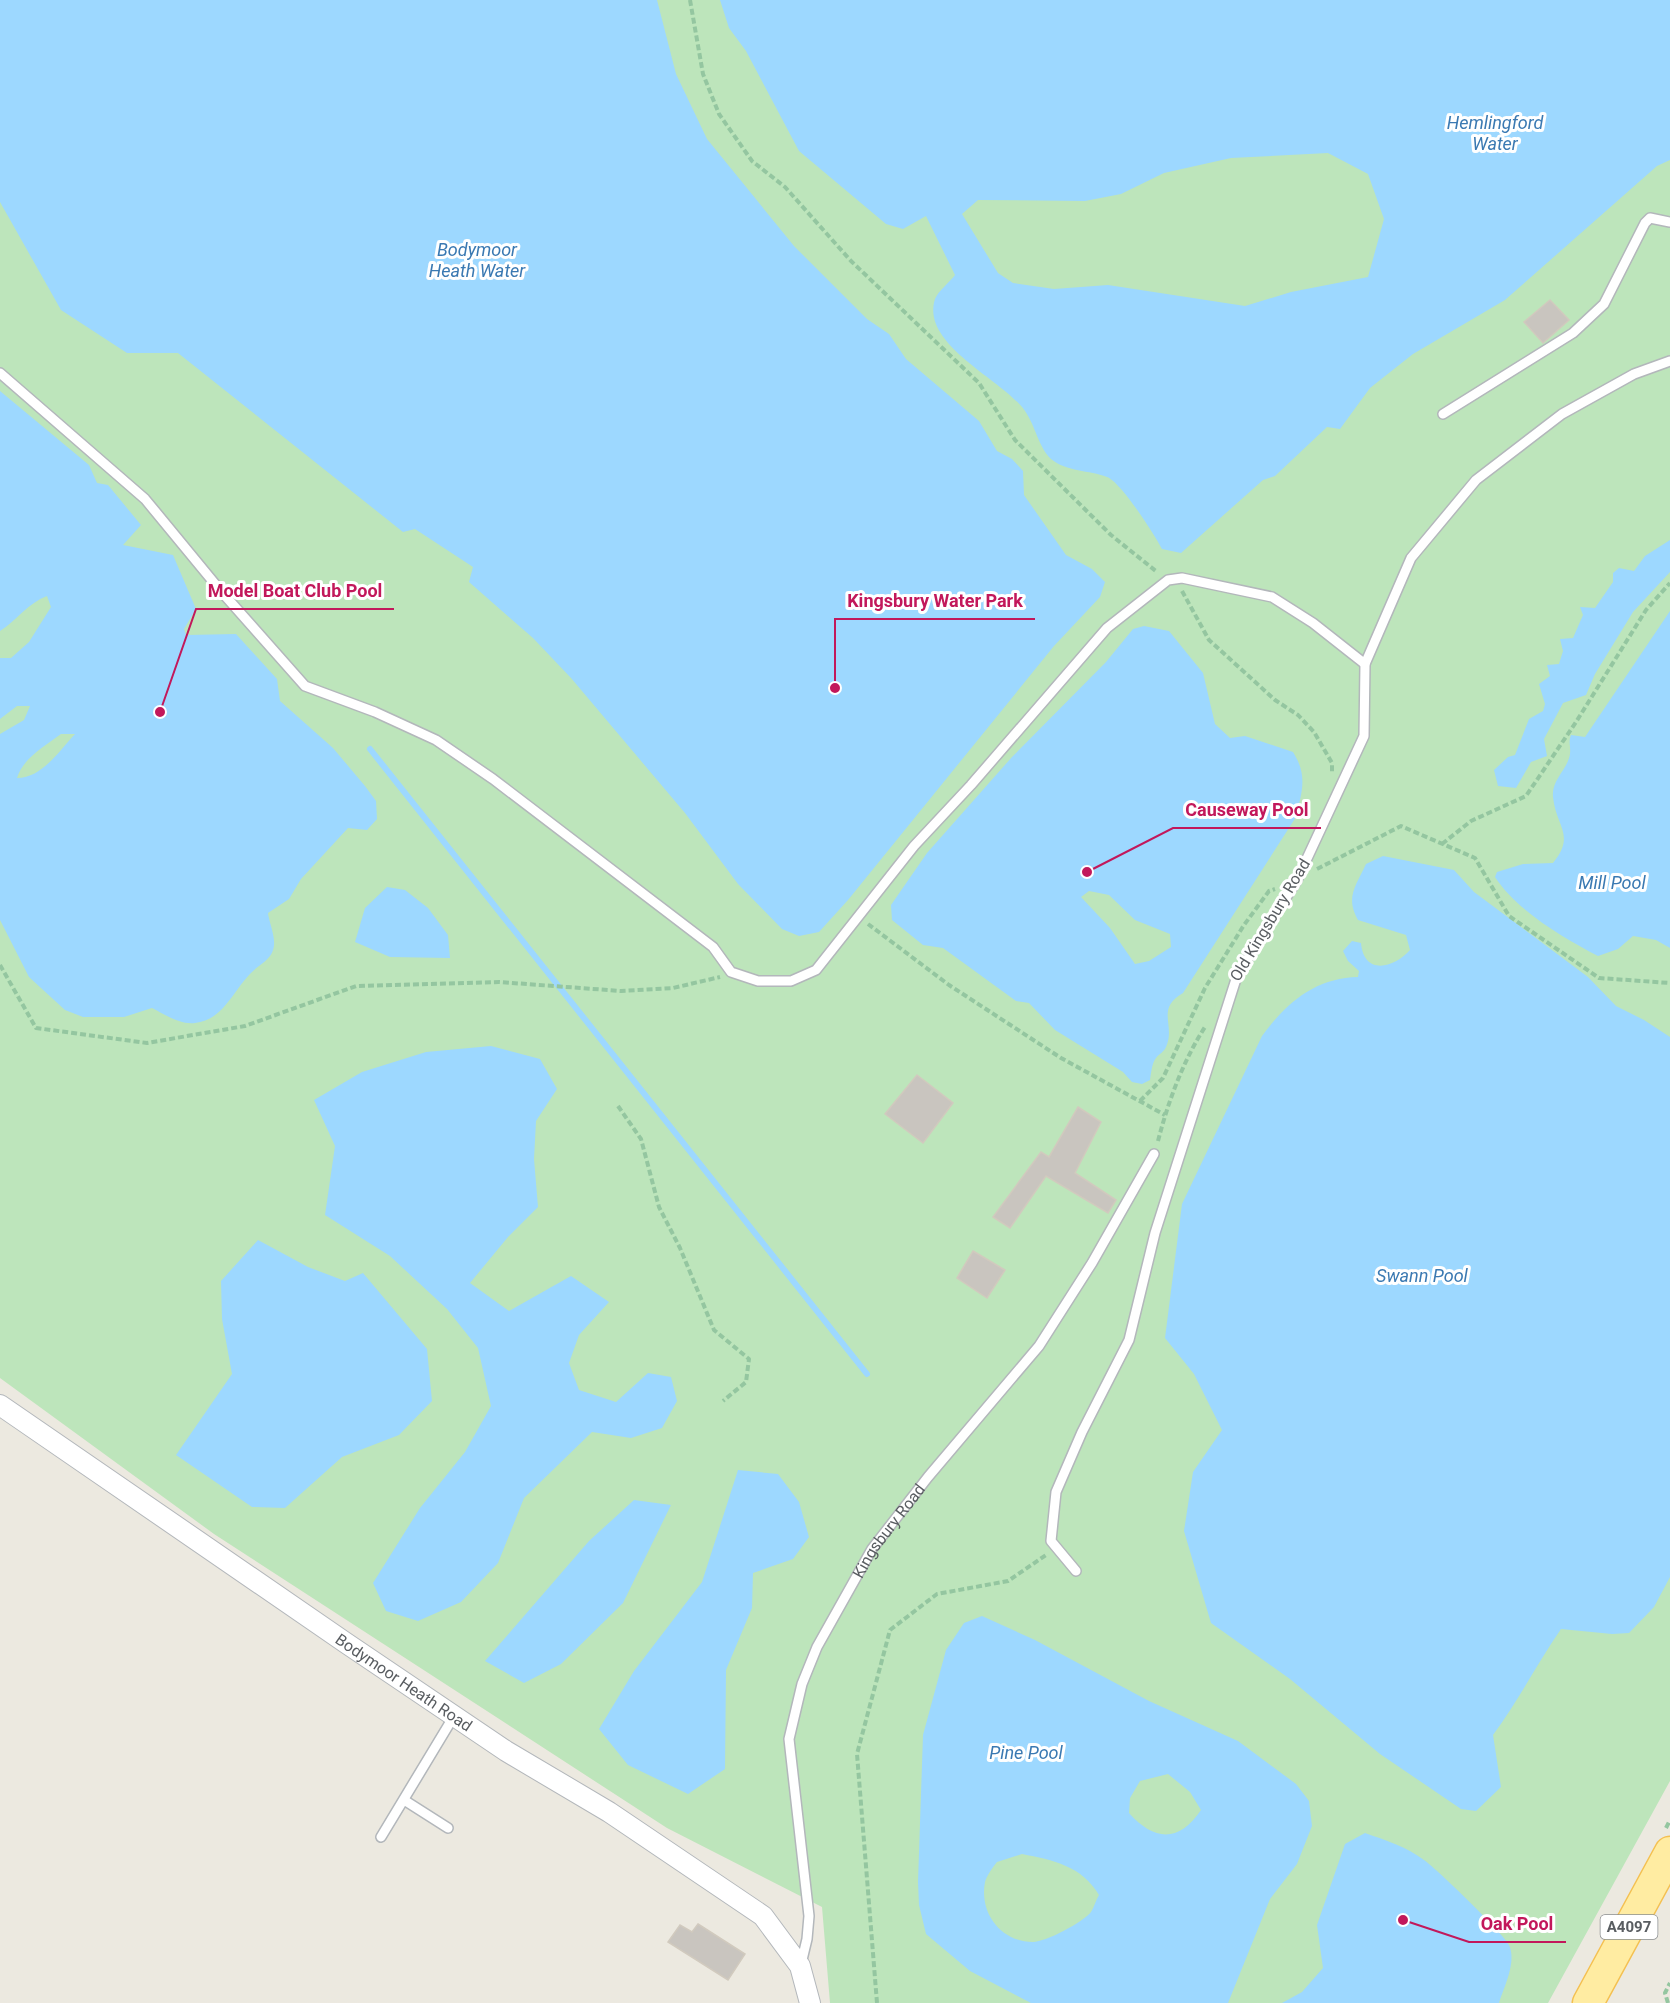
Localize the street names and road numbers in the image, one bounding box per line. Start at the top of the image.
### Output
street label: Old Kingsbury Road [1226,855,1314,985]
street label: Kingsbury Road [848,1480,929,1581]
street label: Bodymoor Heath Road [332,1629,476,1735]
road number: A4097 [1600,1915,1658,1939]

